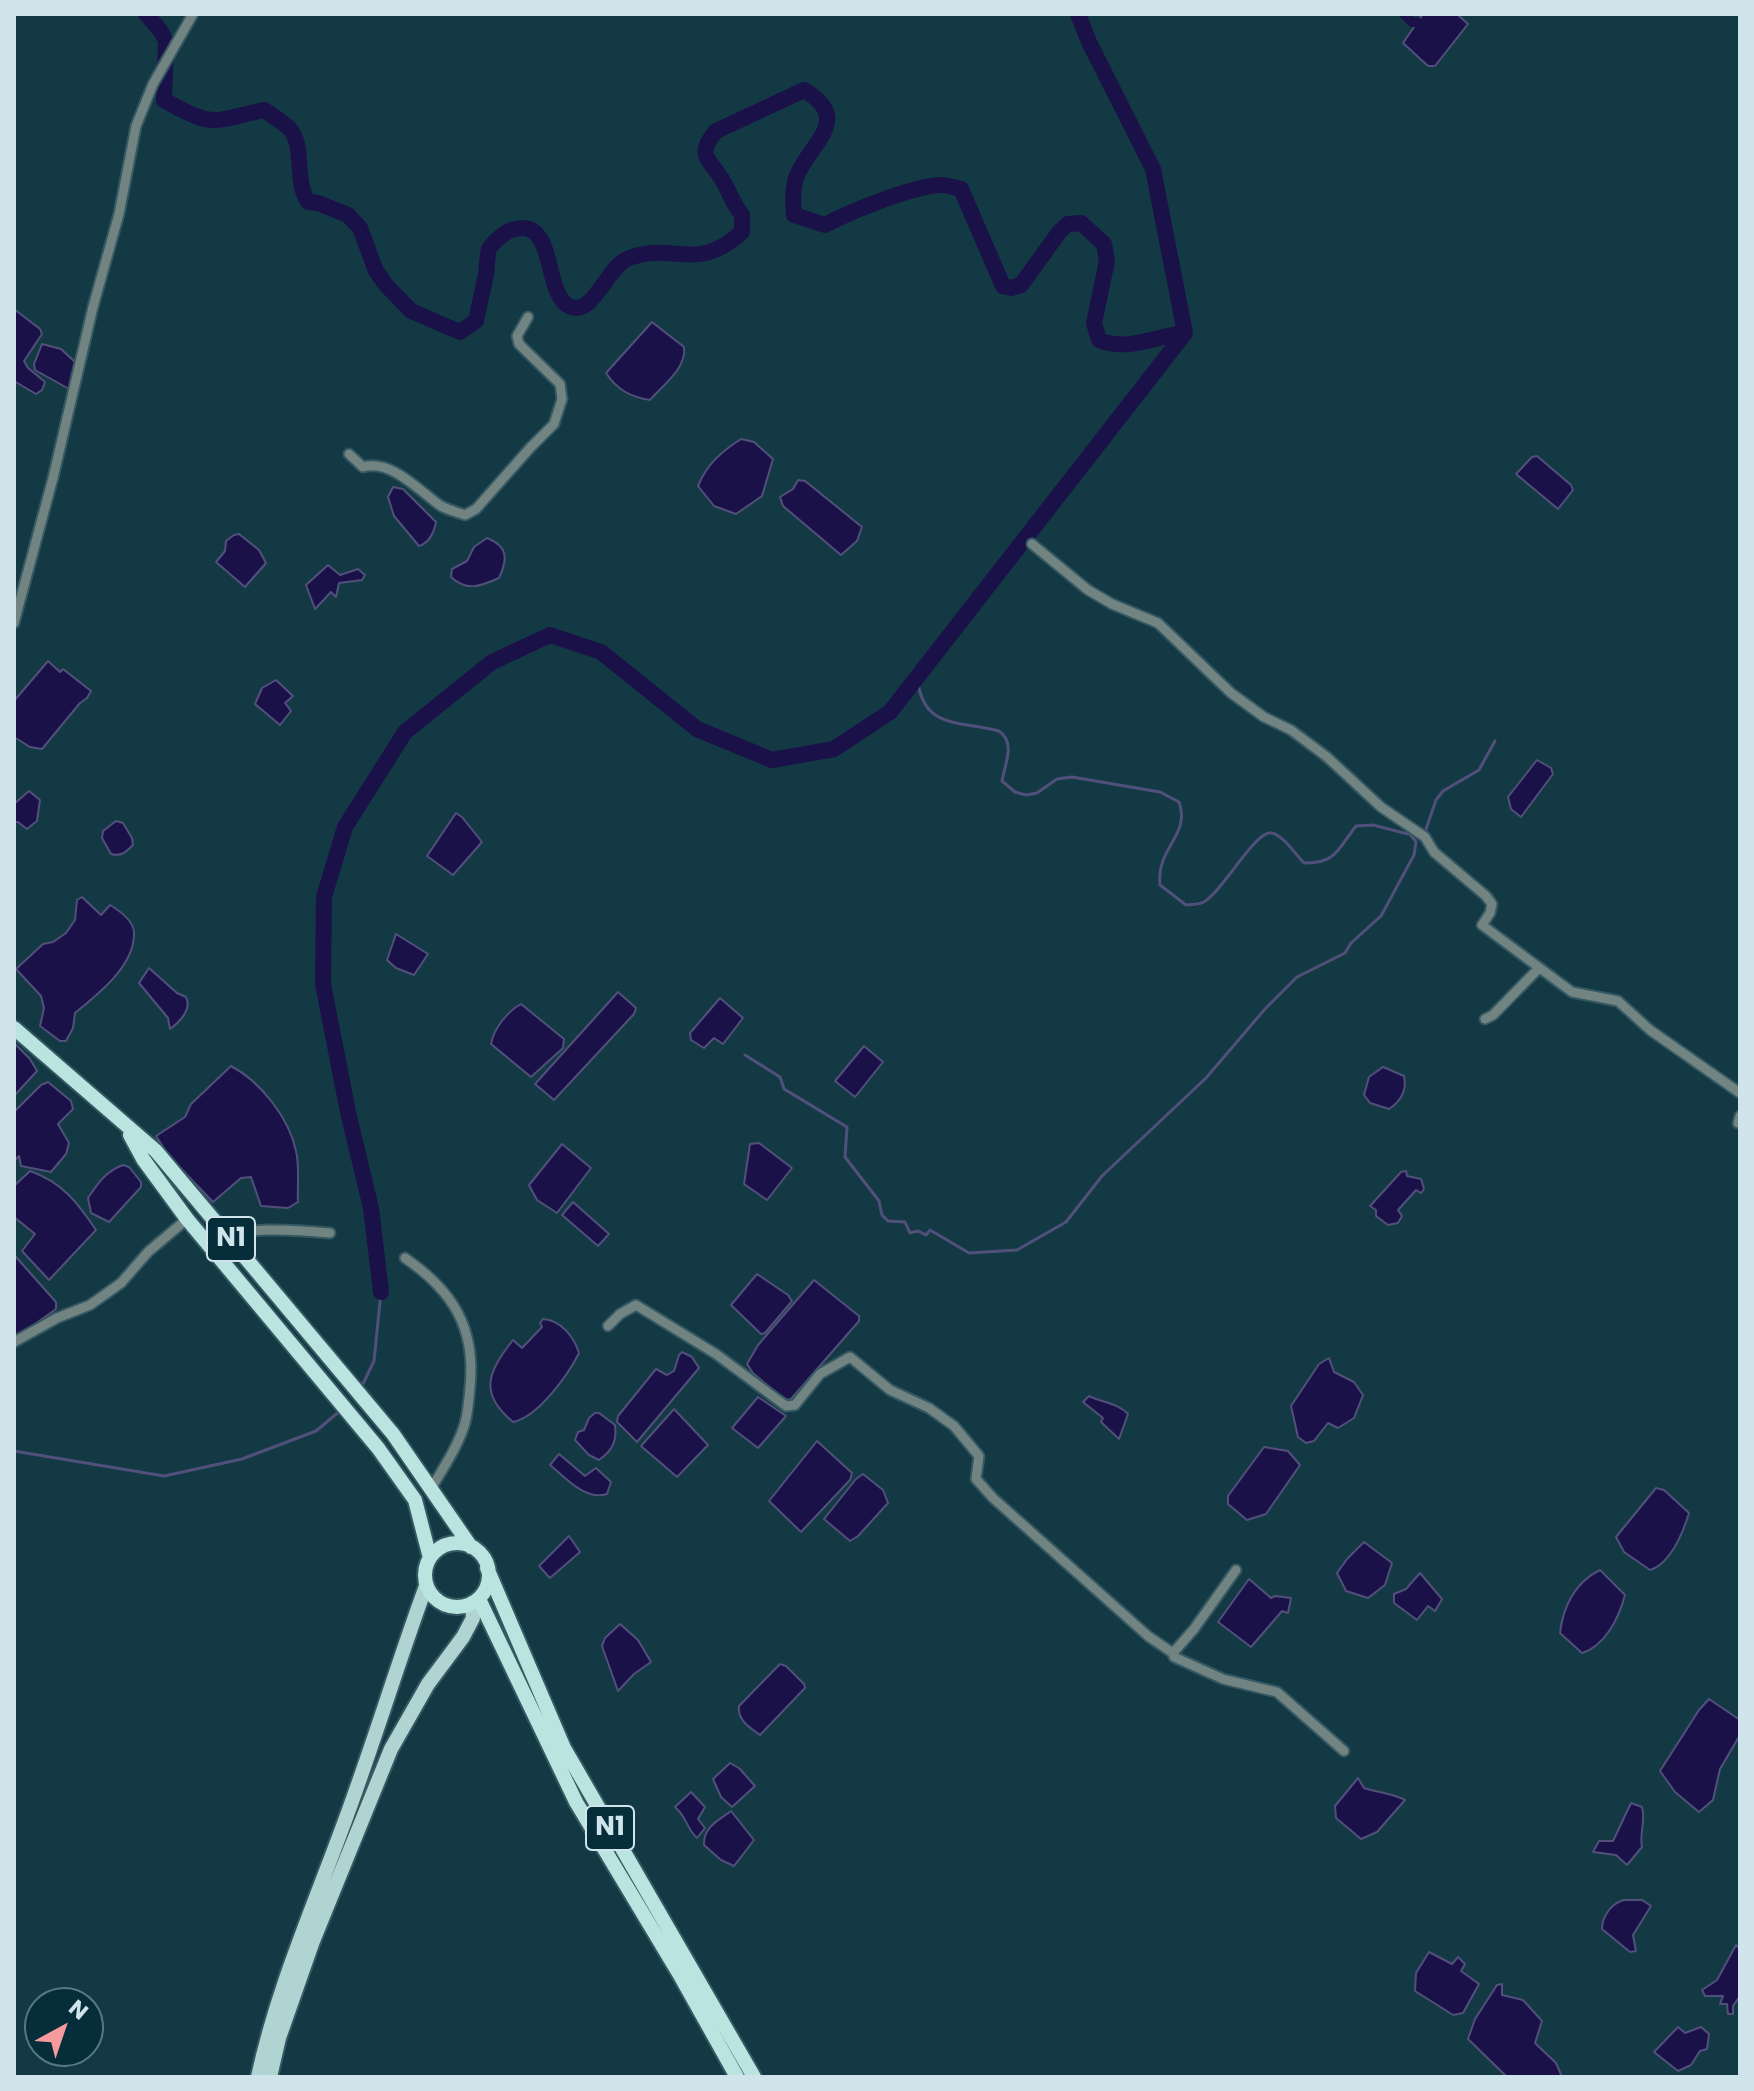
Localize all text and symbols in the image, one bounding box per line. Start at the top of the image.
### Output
road number: N1 [207,1217,255,1261]
road number: N1 [586,1806,634,1850]
north arrow [24,1987,104,2067]
text: N [62,1993,95,2027]

